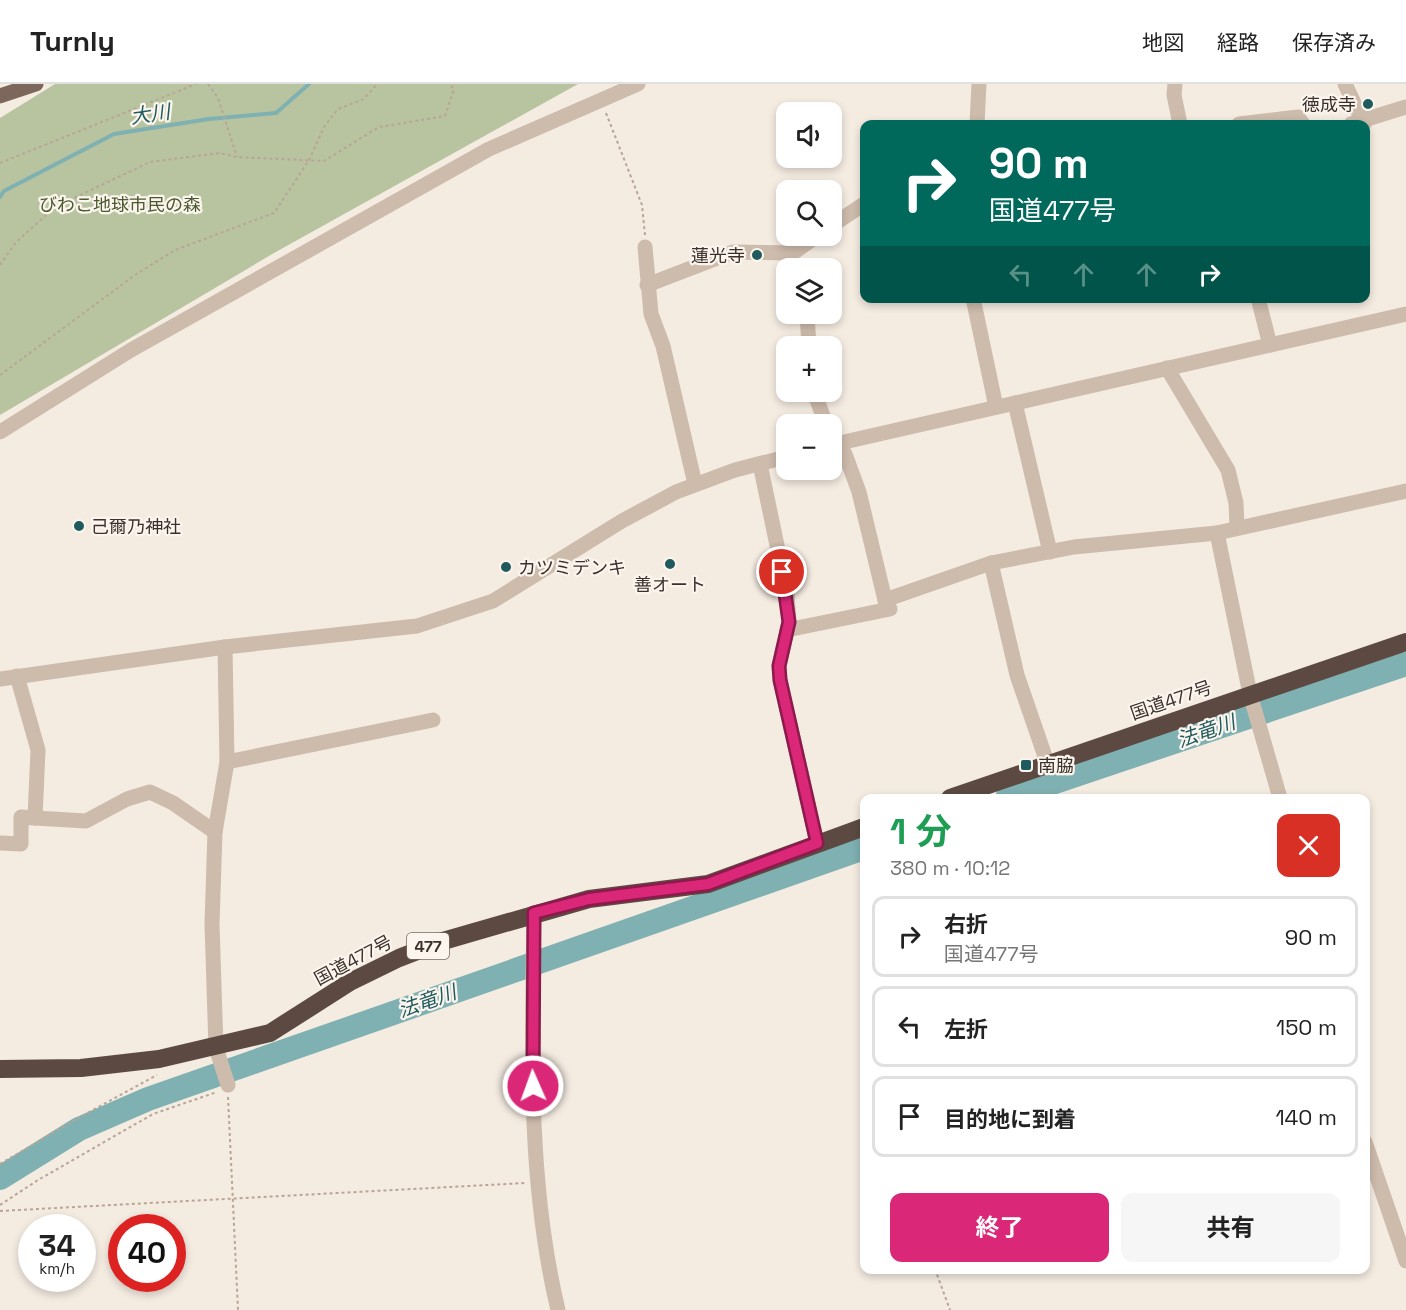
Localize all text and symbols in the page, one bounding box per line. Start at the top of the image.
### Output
text: Turnly [30,23,115,59]
text: 地図 [1142,29,1184,56]
text: 経路 [1217,29,1259,56]
text: 保存済み [1292,29,1376,56]
place label: 徳成寺 [1302,93,1356,116]
marker: 徳成寺 [1361,97,1375,111]
water label: 大川 [128,98,174,130]
map controls [776,102,842,480]
button: sound [776,102,842,168]
text: 90 m [989,137,1089,190]
icon: right [890,144,968,222]
button: search [776,180,842,246]
park label: びわこ地球市民の森 [39,193,201,216]
text: 国道477号 [989,193,1116,228]
place label: 蓮光寺 [691,244,745,267]
marker: 蓮光寺 [750,248,764,262]
button: layers [776,258,842,324]
icon: left [1004,258,1037,291]
icon: ahead [1067,258,1100,291]
icon: ahead [1130,258,1163,291]
icon: right [1193,258,1226,291]
button: + [776,336,842,402]
button: − [776,414,842,480]
place label: 己爾乃神社 [91,515,181,538]
marker: 己爾乃神社 [72,519,86,533]
pin [756,546,807,597]
icon: arrive [765,555,798,588]
place label: カツミデンキ [518,556,626,579]
marker: 善オート [663,557,677,571]
marker: カツミデンキ [499,560,513,574]
place label: 善オート [634,573,706,596]
street label: 国道477号 [1127,675,1215,725]
water label: 法竜川 [1173,708,1240,753]
place label: 南脇 [1038,754,1074,777]
marker: 南脇 [1019,758,1033,772]
text: 1 分 [890,809,951,855]
button: close [1277,814,1340,877]
text: 380 m · 10:12 [890,855,1010,881]
text: 右折 [944,910,988,938]
icon: right [893,920,926,953]
text: 90 m [1285,923,1337,951]
street label: 国道477号 [310,930,396,990]
road number: 477 [407,933,449,959]
text: 国道477号 [944,941,1038,967]
water label: 法竜川 [394,978,461,1023]
icon: left [893,1010,926,1043]
text: 150 m [1276,1013,1337,1041]
text: 左折 [944,1015,988,1043]
position arrow [501,1054,565,1118]
icon: arrive [893,1100,926,1133]
text: 140 m [1275,1103,1337,1131]
text: 目的地に到着 [944,1105,1076,1133]
button: 終了 [890,1193,1109,1262]
button: 共有 [1121,1193,1340,1262]
speed limit sign: 40 [108,1214,186,1292]
text: 34 [38,1226,76,1265]
text: km/h [39,1259,75,1278]

